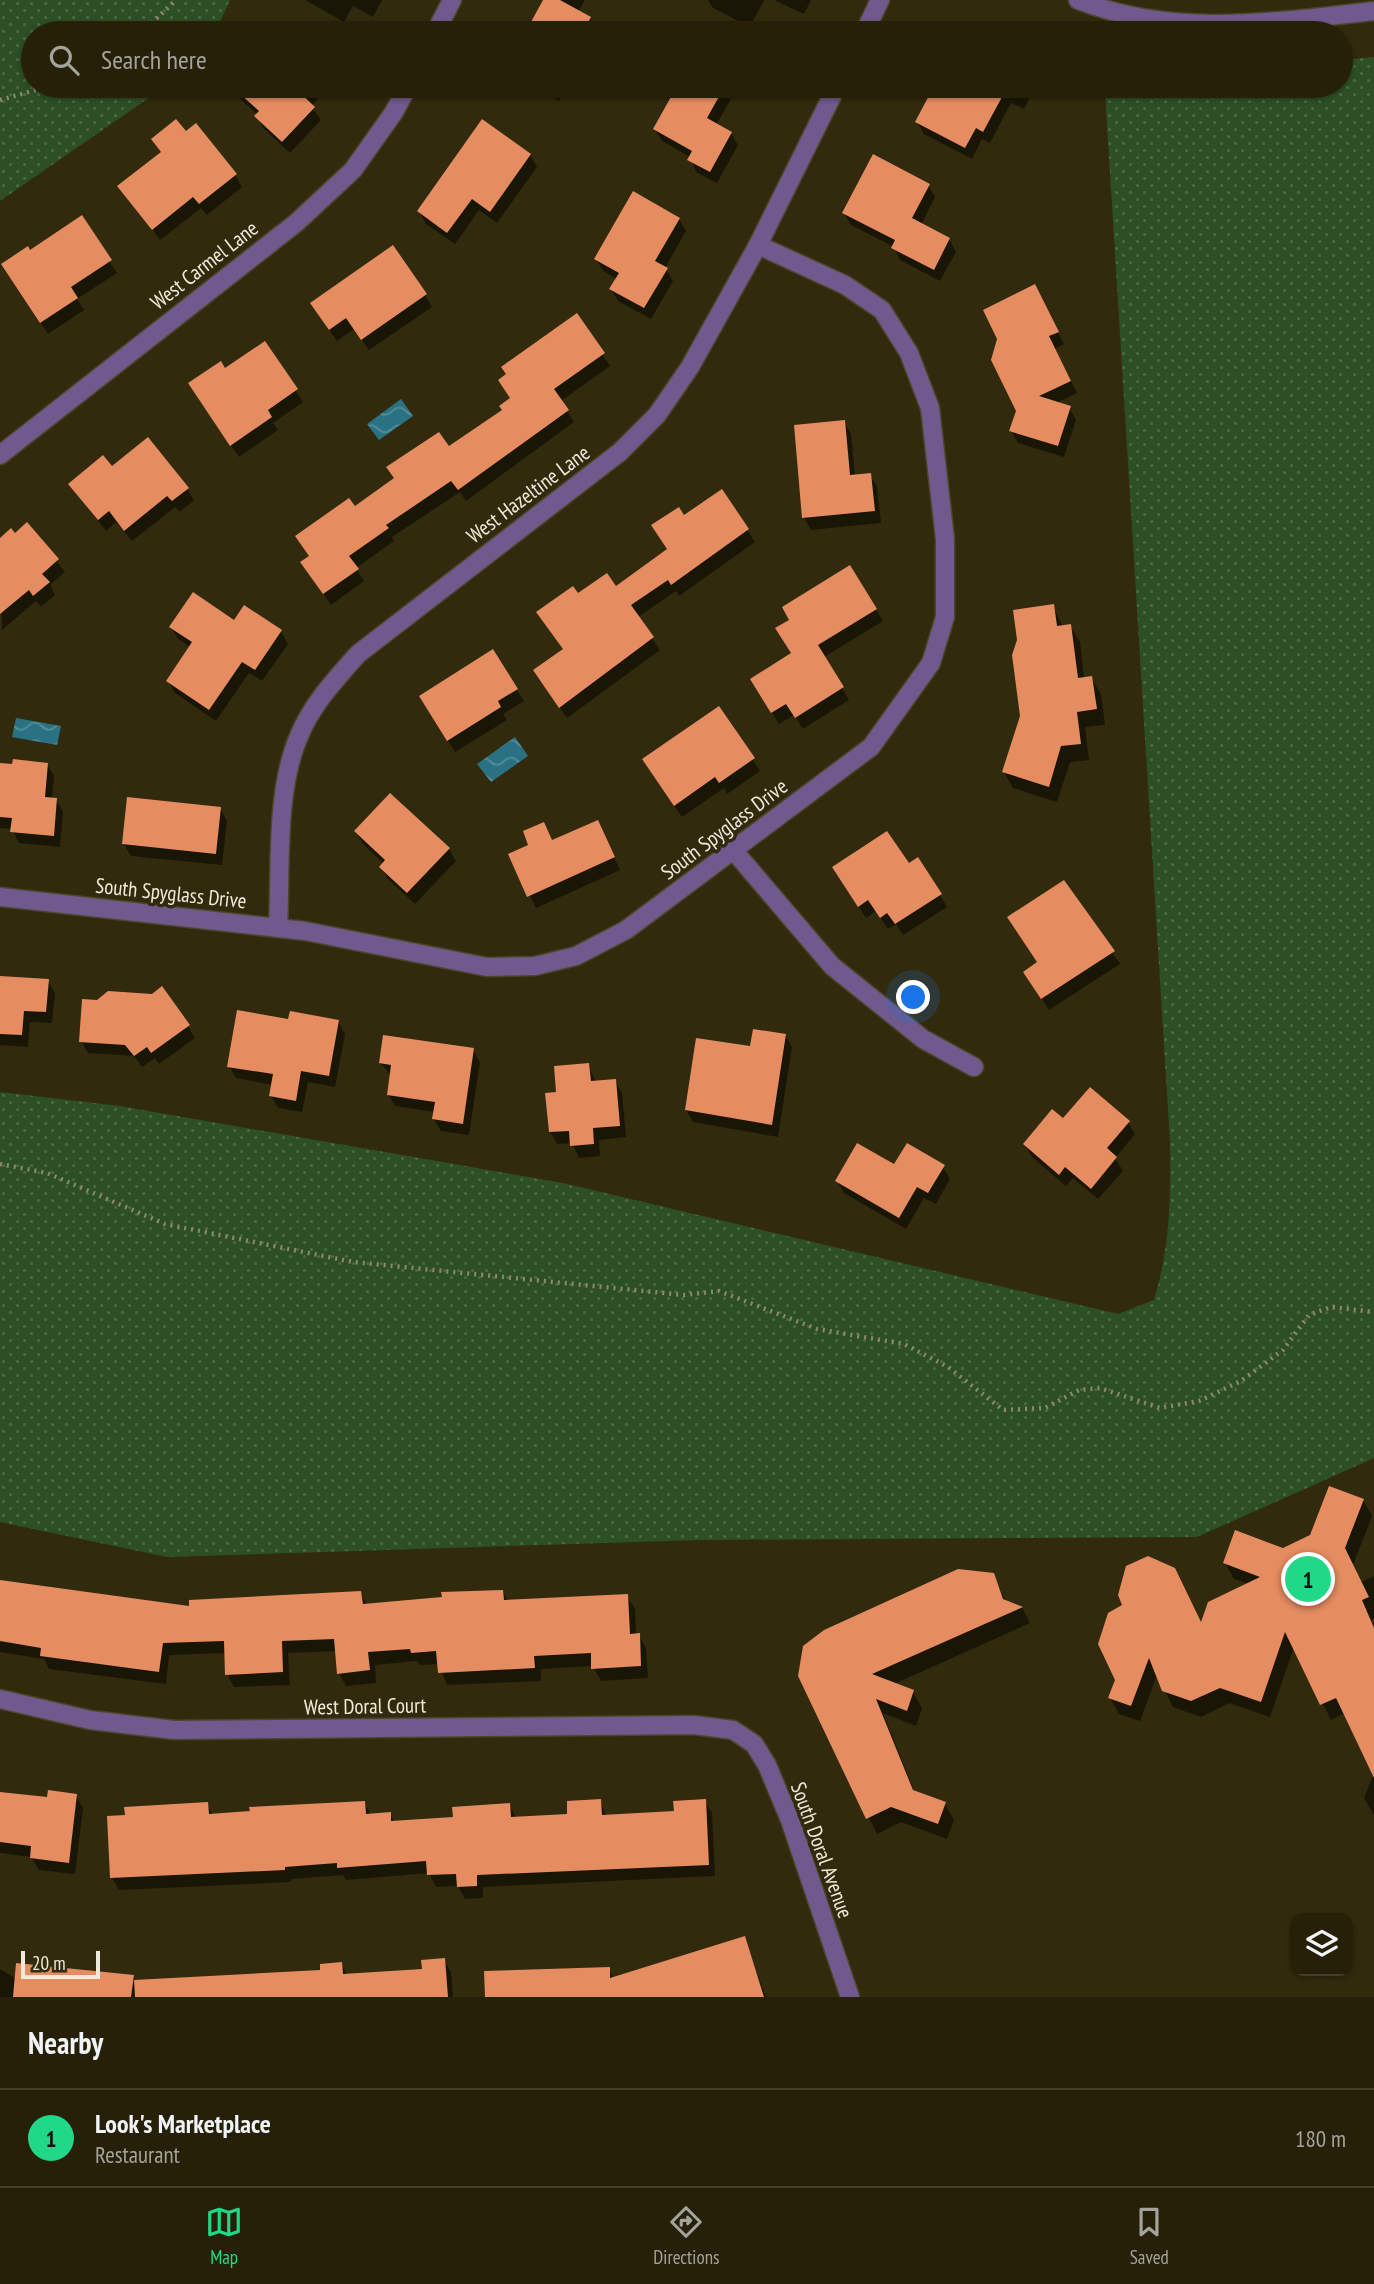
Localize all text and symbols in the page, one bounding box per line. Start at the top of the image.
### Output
search box [21,21,1353,98]
icon: search [45,41,83,79]
text: Search here [101,43,207,76]
street label: West Carmel Lane [145,215,263,315]
street label: West Hazeltine Lane [461,439,595,549]
street label: South Spyglass Drive [655,773,793,885]
street label: South Spyglass Drive [94,872,248,914]
your location [896,980,930,1014]
pin: 1 [1285,1553,1331,1605]
street label: West Doral Court [304,1691,427,1721]
street label: South Doral Avenue [785,1778,859,1922]
map controls [1290,1913,1353,1976]
button: layers [1290,1913,1353,1976]
scale bar [21,1948,100,1980]
text: 20 m [32,1951,66,1975]
text: Nearby [28,2023,103,2062]
text: Look's Marketplace [95,2107,271,2140]
text: 1 [46,2124,57,2153]
text: 180 m [1295,2124,1346,2153]
text: Restaurant [95,2140,180,2169]
tab: Map [205,2203,243,2269]
tab: Directions [653,2203,719,2269]
tab: Saved [1130,2203,1169,2269]

